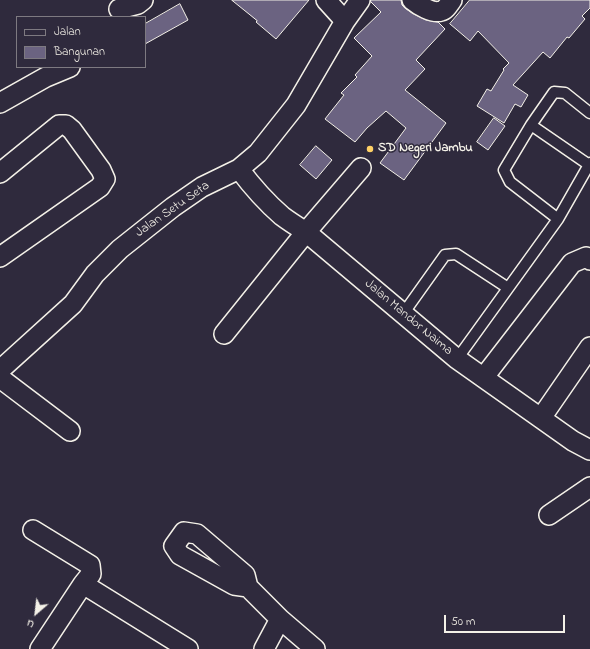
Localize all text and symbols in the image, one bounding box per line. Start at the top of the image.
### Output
legend [16,16,146,68]
text: Jalan [54,23,81,41]
text: Bangunan [54,43,105,61]
place label: SD Negeri Jambu [378,141,473,157]
marker: SD Negeri Jambu [365,144,375,154]
street label: Jalan Setu Seta [133,179,213,241]
street label: Jalan Mandor Naima [361,277,455,359]
north arrow [16,593,56,633]
scale bar [446,607,567,633]
text: 50 m [451,613,475,631]
text: U [24,615,37,632]

